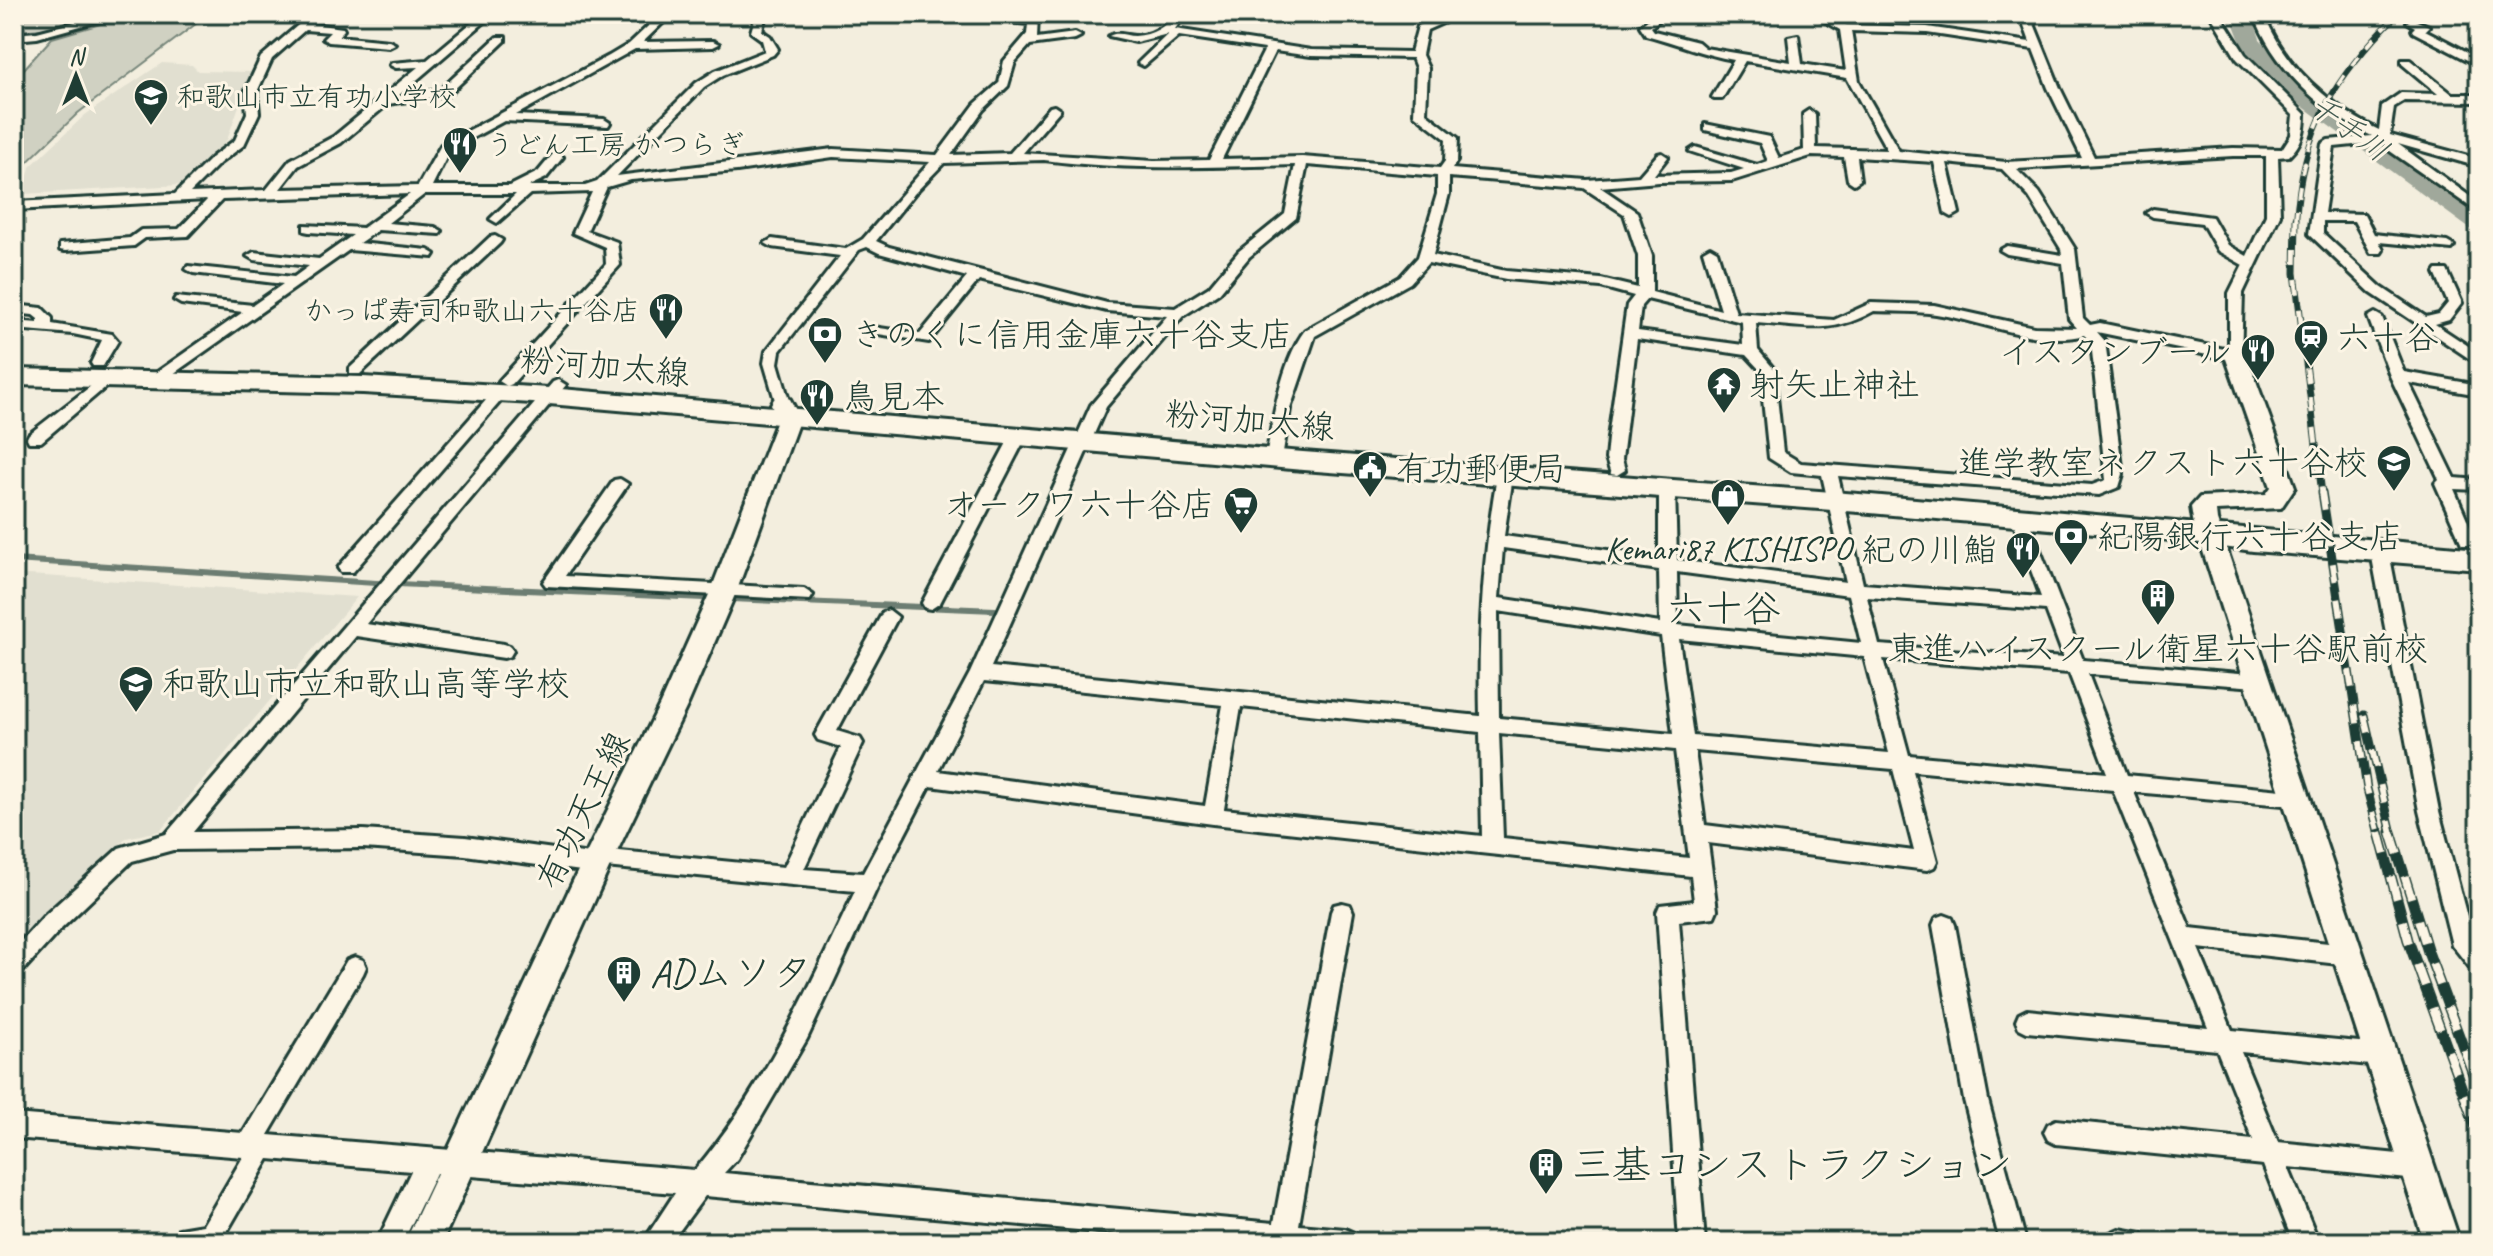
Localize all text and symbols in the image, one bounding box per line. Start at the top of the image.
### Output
north arrow [36,36,116,116]
text: N [69,43,86,71]
school or university icon: 和歌山市立有功小学校 [132,77,170,127]
place label: 和歌山市立有功小学校 [177,79,457,114]
water label: 千手川 [2301,86,2397,170]
restaurant icon: うどん工房 かつらぎ [441,125,479,175]
place label: うどん工房 かつらぎ [486,127,745,162]
restaurant icon: かっぱ寿司和歌山六十谷店 [647,291,685,341]
place label: かっぱ寿司和歌山六十谷店 [304,293,640,328]
place label: きのくに信用金庫六十谷支店 [851,313,1293,356]
bank icon: きのくに信用金庫六十谷支店 [806,315,844,365]
place label: 六十谷 [2337,316,2439,359]
station icon: 六十谷 [2292,318,2330,368]
place label: イスタンブール [1998,330,2232,373]
restaurant icon: イスタンブール [2239,332,2277,382]
street label: 粉河加太線 [518,337,692,395]
place label: 射矢止神社 [1750,363,1920,406]
temple icon: 射矢止神社 [1705,365,1743,415]
place label: 鳥見本 [843,375,945,418]
restaurant icon: 鳥見本 [798,377,836,427]
street label: 粉河加太線 [1163,391,1337,449]
place label: 進学教室ネクスト六十谷校 [1958,441,2368,484]
school or university icon: 進学教室ネクスト六十谷校 [2375,443,2413,493]
place label: 有功郵便局 [1396,447,1566,490]
public building icon: 有功郵便局 [1351,449,1389,499]
shop icon: Kemari87 KISHISPO [1709,477,1747,527]
place label: オークワ六十谷店 [943,483,1215,526]
supermarket icon: オークワ六十谷店 [1222,485,1260,535]
place label: 紀陽銀行六十谷支店 [2097,515,2403,558]
bank icon: 紀陽銀行六十谷支店 [2052,517,2090,567]
place label: Kemari87 KISHISPO [1605,527,1854,570]
place label: 紀の川鮨 [1861,528,1997,571]
restaurant icon: 紀の川鮨 [2004,530,2042,580]
building icon: 東進ハイスクール衛星六十谷駅前校 [2139,577,2177,627]
district label: 六十谷 [1667,585,1781,632]
place label: 東進ハイスクール衛星六十谷駅前校 [1888,627,2428,670]
place label: 和歌山市立和歌山高等学校 [162,662,570,705]
school or university icon: 和歌山市立和歌山高等学校 [117,664,155,714]
street label: 有功天王線 [526,724,640,896]
place label: ADムソタ [650,948,812,998]
building icon: ADムソタ [605,954,643,1004]
place label: 三基コンストラクション [1572,1140,2013,1190]
building icon: 三基コンストラクション [1527,1146,1565,1196]

